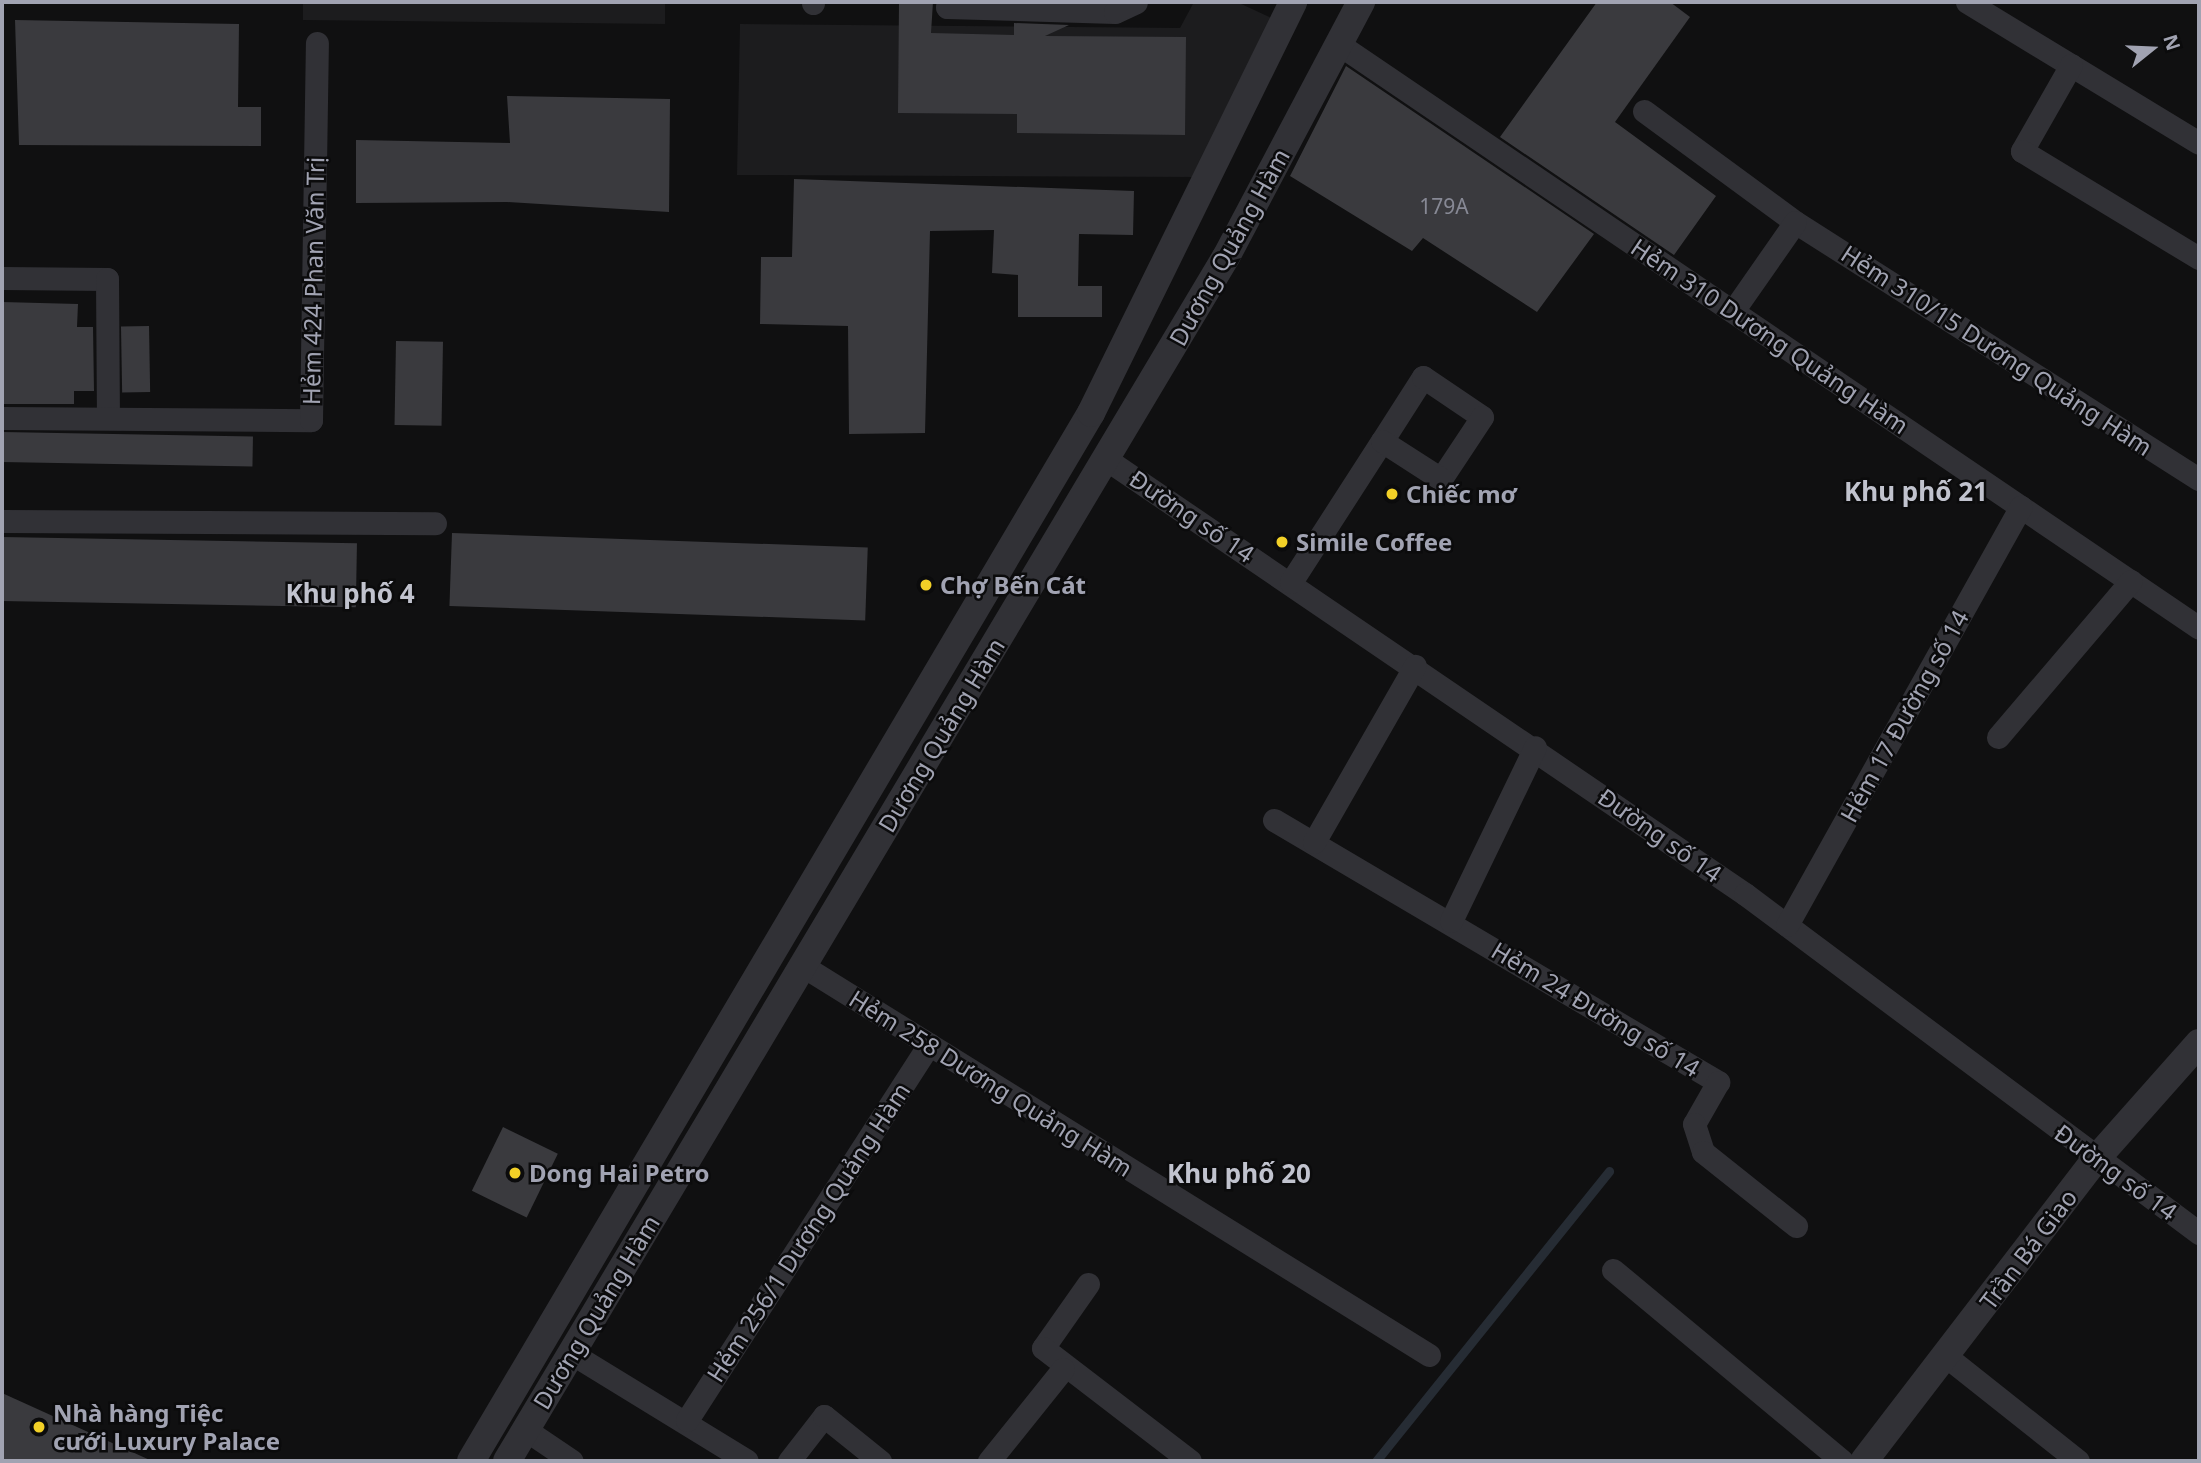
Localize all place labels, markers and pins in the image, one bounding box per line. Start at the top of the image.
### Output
place label: Chiếc mơ [1406,480,1517,508]
marker: Chiếc mơ [1384,486,1400,502]
place label: Simile Coffee [1296,528,1452,556]
marker: Simile Coffee [1274,534,1290,550]
place label: Chợ Bến Cát [940,571,1086,599]
marker: Chợ Bến Cát [918,577,934,593]
place label: Dong Hai Petro [529,1159,710,1187]
marker: Dong Hai Petro [507,1165,523,1181]
place label: Nhà hàng Tiệc cưới Luxury Palace [53,1399,280,1455]
marker: Nhà hàng Tiệc cưới Luxury Palace [31,1419,47,1435]

